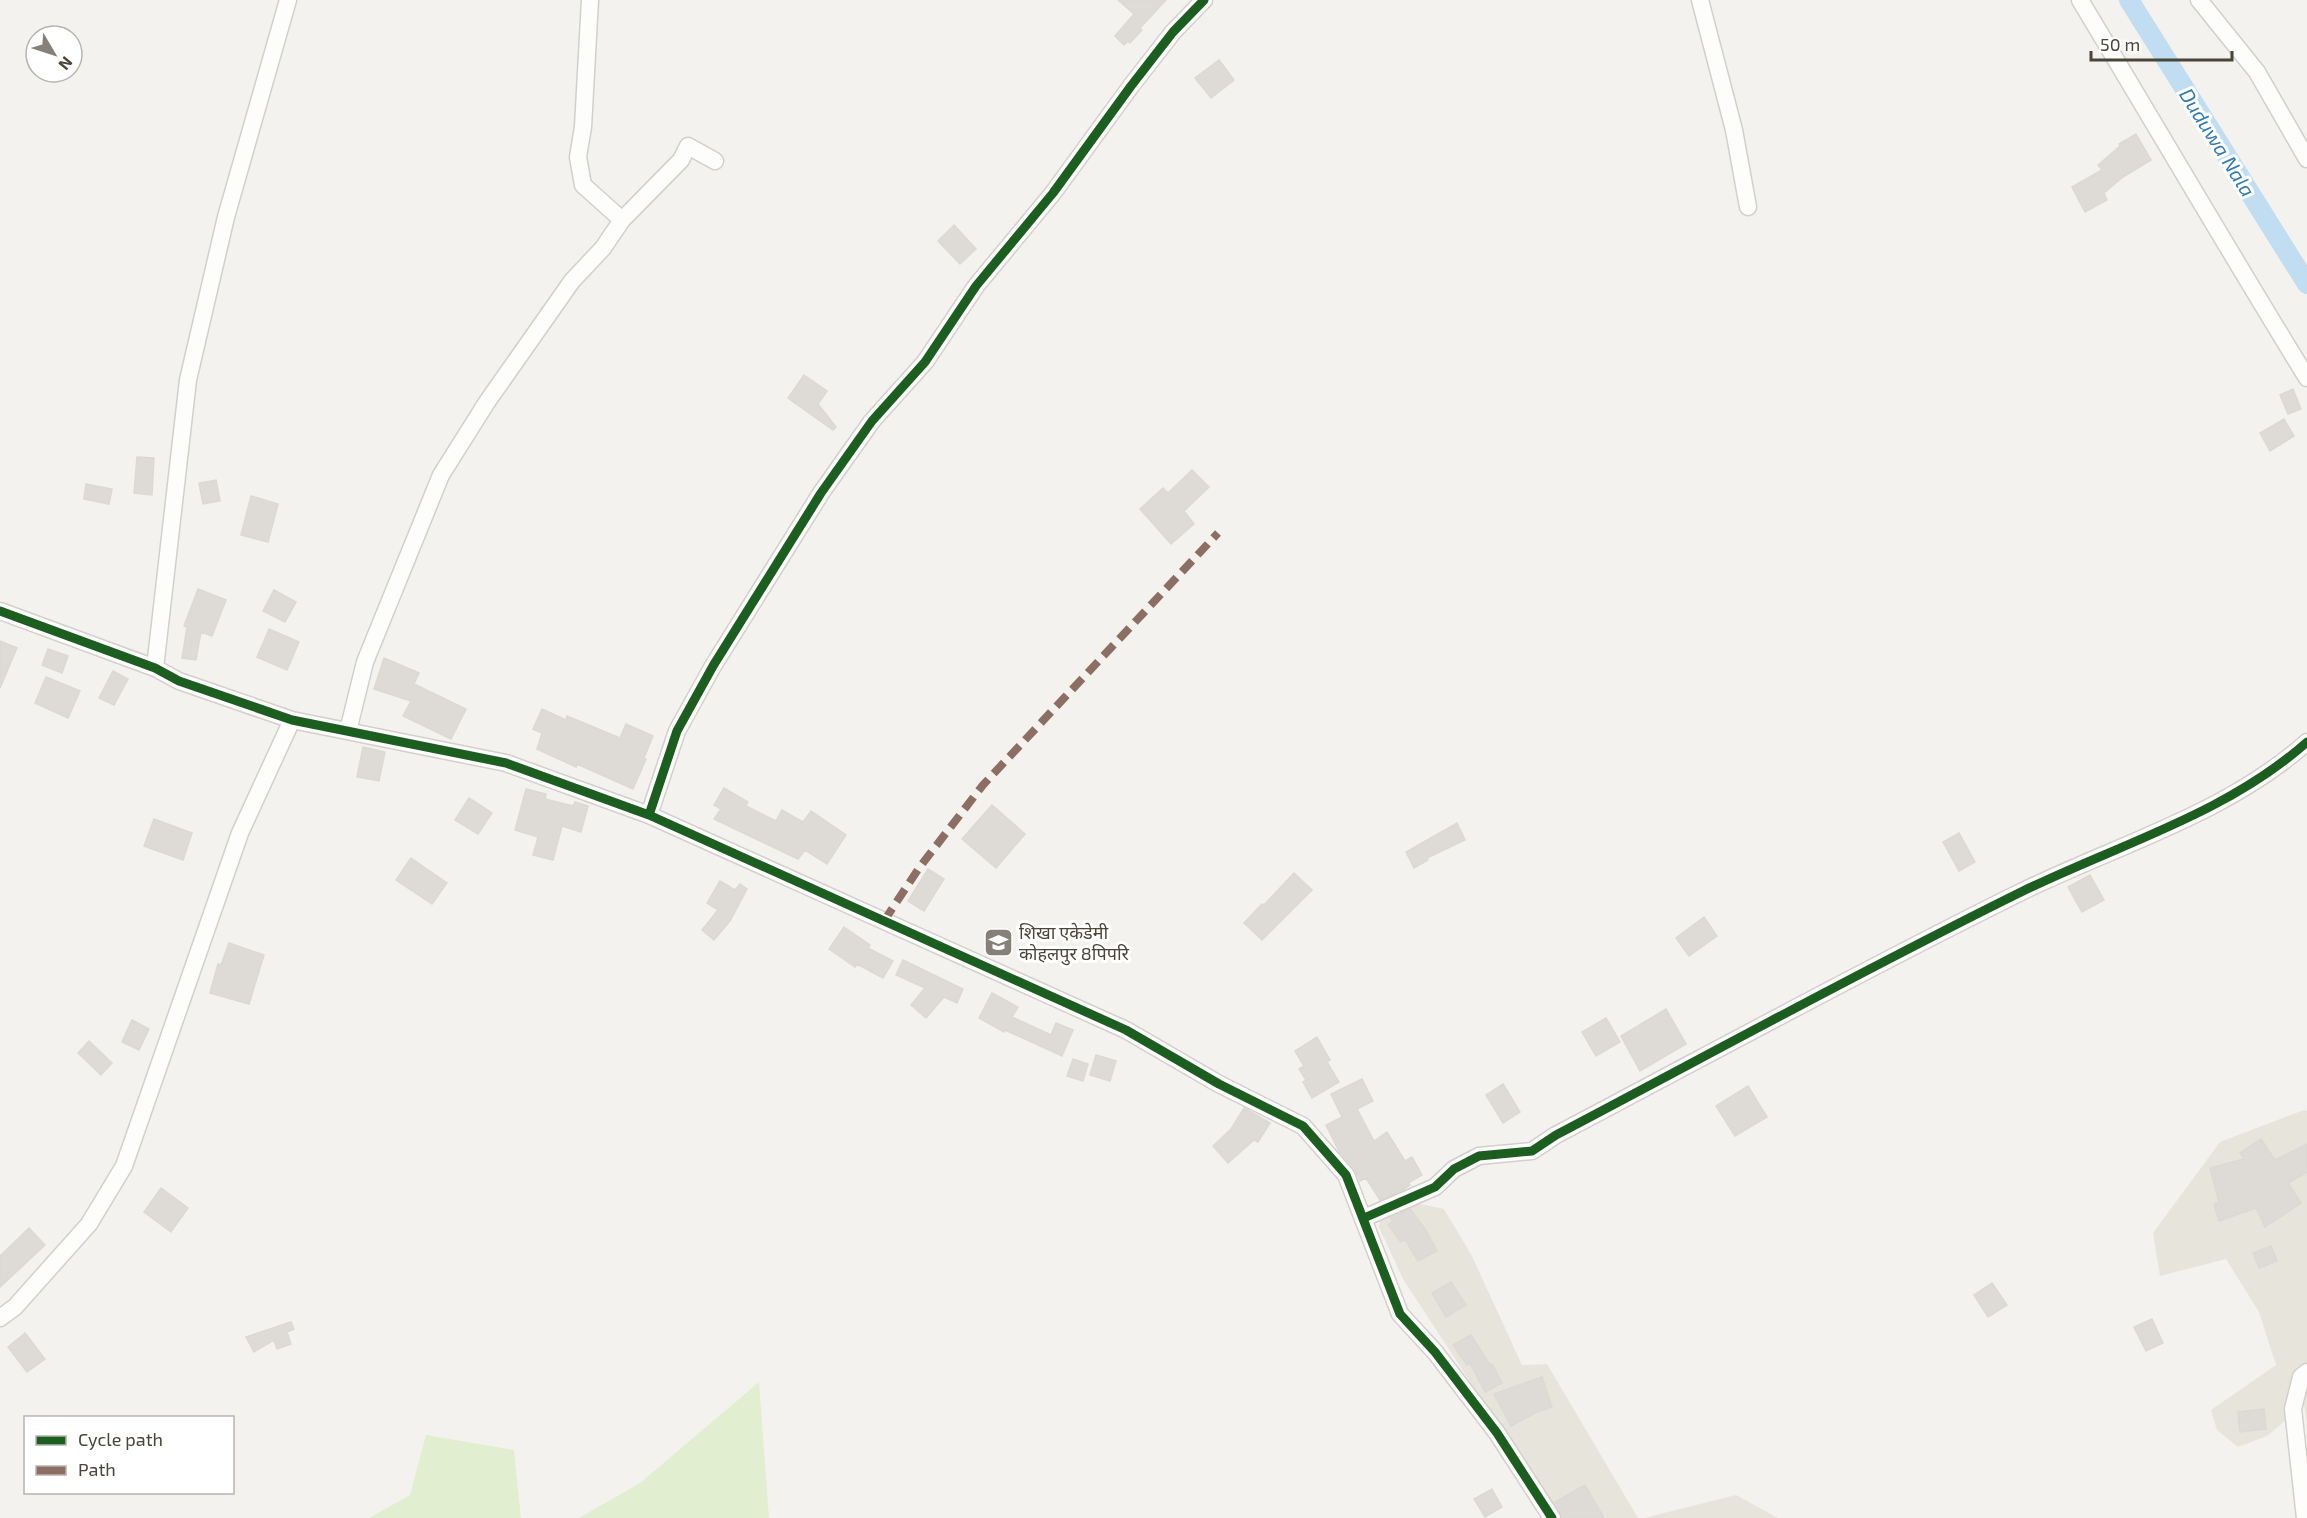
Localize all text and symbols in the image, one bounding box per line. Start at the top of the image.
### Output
north arrow [24,24,84,84]
scale bar [2091,24,2232,62]
text: 50 m [2100,33,2140,55]
text: N [55,53,77,74]
water label: Duduwa Nala [2175,83,2261,201]
place label: शिखा एकेडेमी कोहलपुर 8पिपरि [1019,921,1130,966]
school or university icon: शिखा एकेडेमी कोहलपुर 8पिपरि [982,926,1014,958]
legend [24,1416,234,1494]
text: Cycle path [78,1428,163,1450]
text: Path [78,1458,116,1480]

